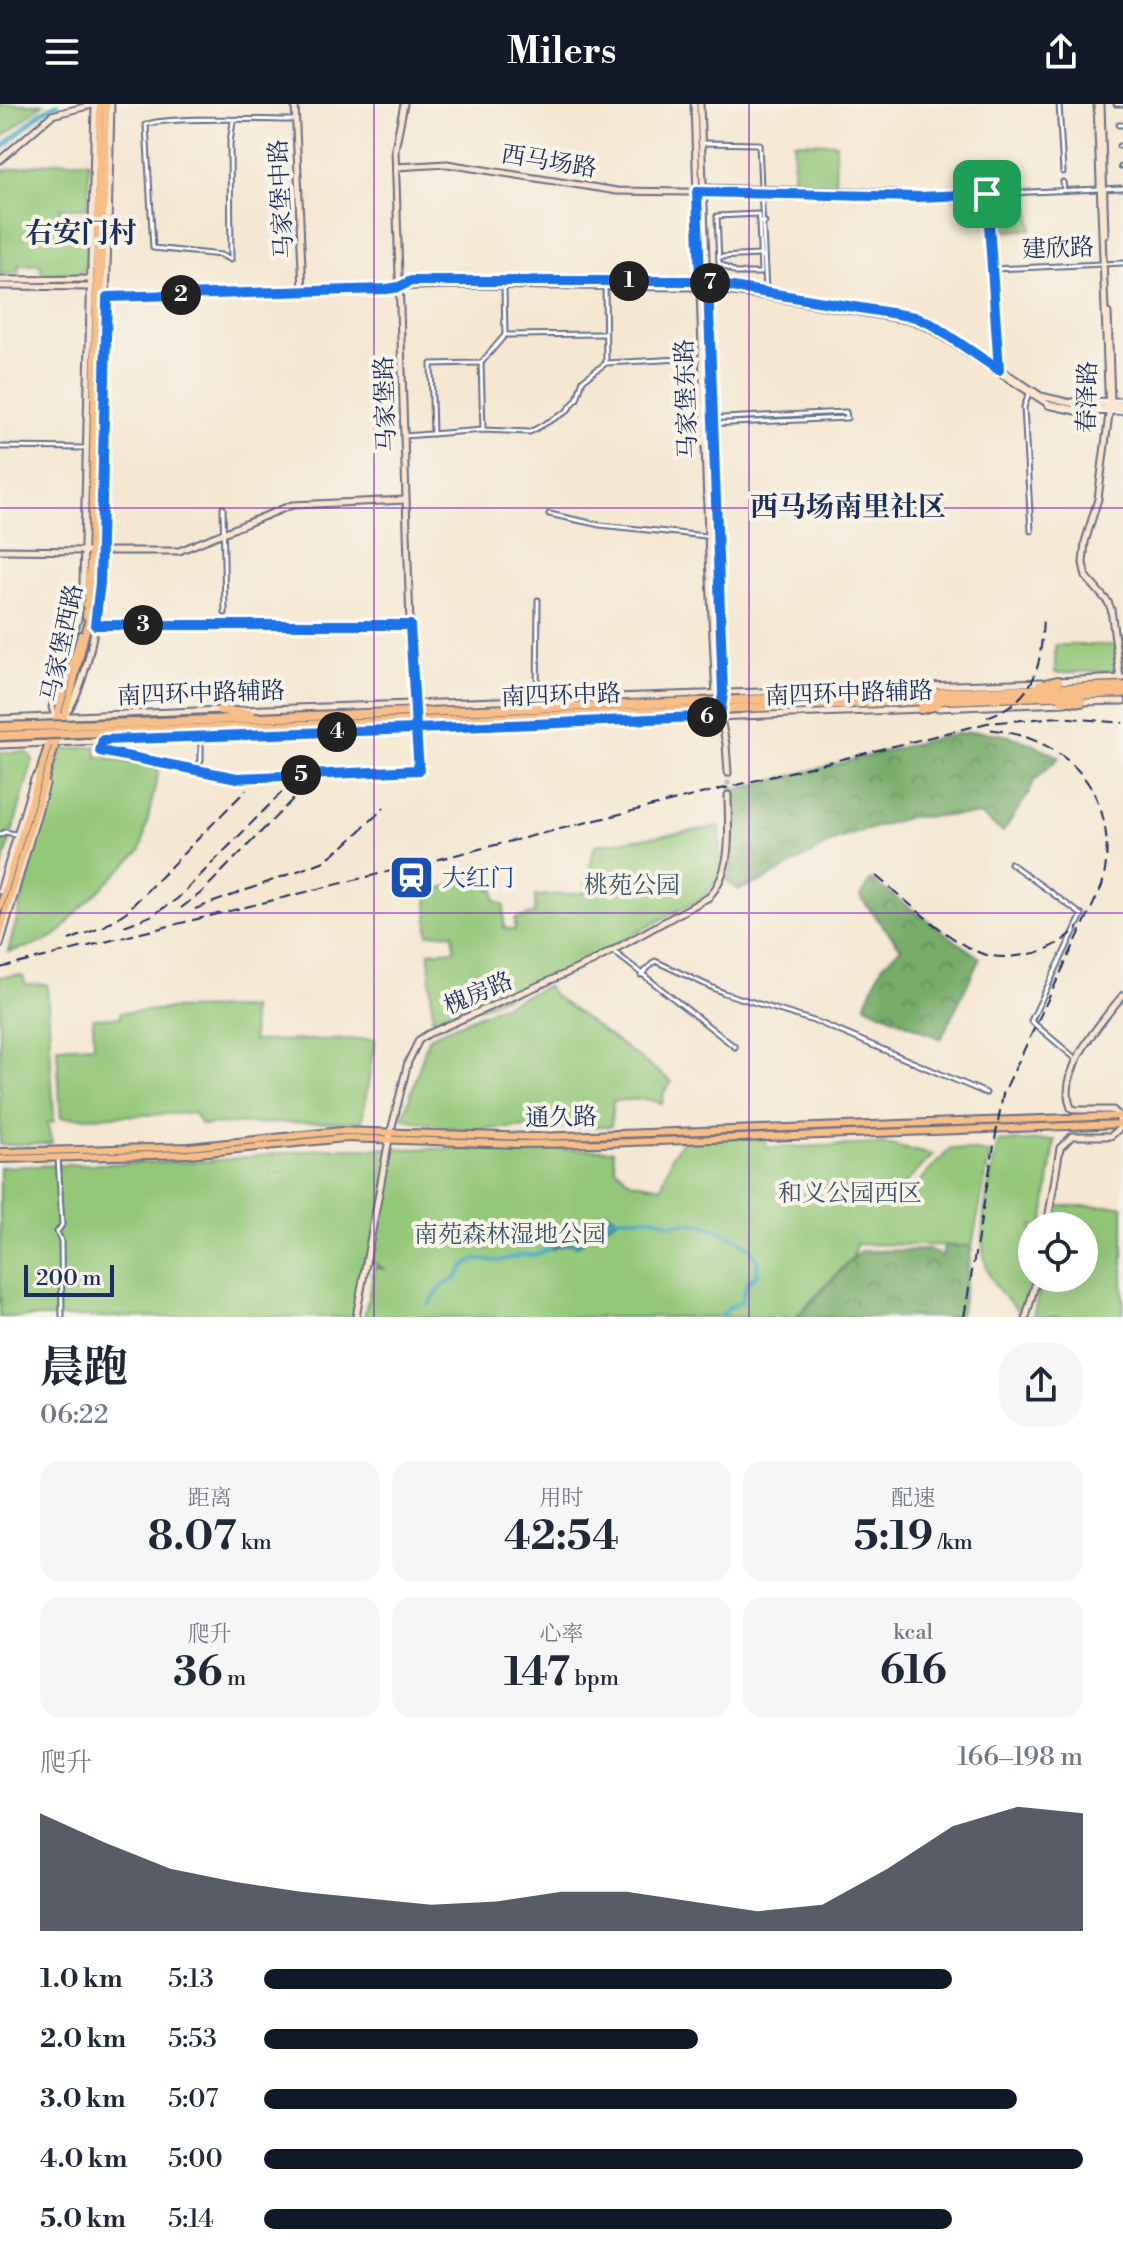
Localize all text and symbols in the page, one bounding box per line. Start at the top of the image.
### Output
icon: menu [40,30,84,74]
text: Milers [507,30,616,75]
icon: share [1039,30,1083,74]
street label: 马家堡中路 [264,138,300,260]
street label: 西马场路 [499,140,599,184]
pin [953,160,1021,228]
icon: arrive [965,172,1009,216]
district label: 右安门村 [25,216,137,251]
street label: 建欣路 [1022,233,1095,265]
pin: 1 [609,261,649,301]
pin: 7 [690,263,730,303]
text: 1 [624,267,634,294]
text: 7 [704,269,716,296]
pin: 2 [161,275,201,315]
text: 2 [174,281,188,308]
street label: 马家堡东路 [670,338,704,459]
street label: 马家堡路 [369,355,403,452]
street label: 春泽路 [1072,361,1104,433]
district label: 西马场南里社区 [750,490,946,525]
street label: 马家堡西路 [36,581,90,705]
pin: 3 [123,605,163,645]
text: 3 [136,611,150,638]
street label: 南四环中路辅路 [117,676,286,712]
street label: 南四环中路辅路 [765,676,934,712]
street label: 南四环中路 [501,679,622,713]
pin: 6 [687,697,727,737]
text: 6 [700,703,714,730]
pin: 4 [317,712,357,752]
text: 4 [330,718,344,745]
pin: 5 [281,755,321,795]
text: 5 [294,761,308,788]
station icon: 大红门 [387,854,435,902]
place label: 大红门 [442,864,514,894]
park label: 桃苑公园 [584,871,680,901]
street label: 槐房路 [439,966,517,1022]
street label: 通久路 [525,1102,597,1134]
park label: 和义公园西区 [778,1179,922,1209]
map controls [1018,1212,1098,1292]
button: locate [1018,1212,1098,1292]
park label: 南苑森林湿地公园 [414,1220,606,1250]
scale bar [24,1261,114,1297]
text: 200 m [36,1265,102,1292]
text: 晨跑 [40,1341,128,1396]
button: share [999,1343,1083,1427]
text: 06:22 [40,1399,109,1431]
text: 距离 [188,1485,232,1512]
text: 用时 [539,1485,584,1512]
text: 配速 [891,1485,935,1512]
text: 8.07 [148,1512,237,1562]
text: 42:54 [504,1512,619,1562]
text: 5:19 [854,1512,933,1562]
text: km [237,1529,272,1556]
text: /km [933,1529,973,1556]
text: kcal [893,1619,933,1646]
text: 爬升 [188,1621,232,1648]
text: 心率 [539,1621,584,1648]
text: 616 [880,1646,947,1696]
text: 36 [173,1648,223,1698]
text: 147 [504,1648,570,1698]
text: m [223,1665,246,1692]
text: bpm [570,1665,619,1692]
text: 166–198 m [957,1741,1083,1773]
text: 爬升 [40,1747,92,1779]
text: 1.0 km [40,1963,123,1995]
text: 5:13 [168,1963,214,1995]
text: 2.0 km [40,2023,126,2055]
text: 5:53 [168,2023,217,2055]
text: 3.0 km [40,2083,126,2115]
text: 5:07 [168,2083,218,2115]
text: 4.0 km [40,2143,127,2175]
text: 5:00 [168,2143,223,2175]
text: 5.0 km [40,2203,126,2235]
text: 5:14 [168,2203,214,2235]

